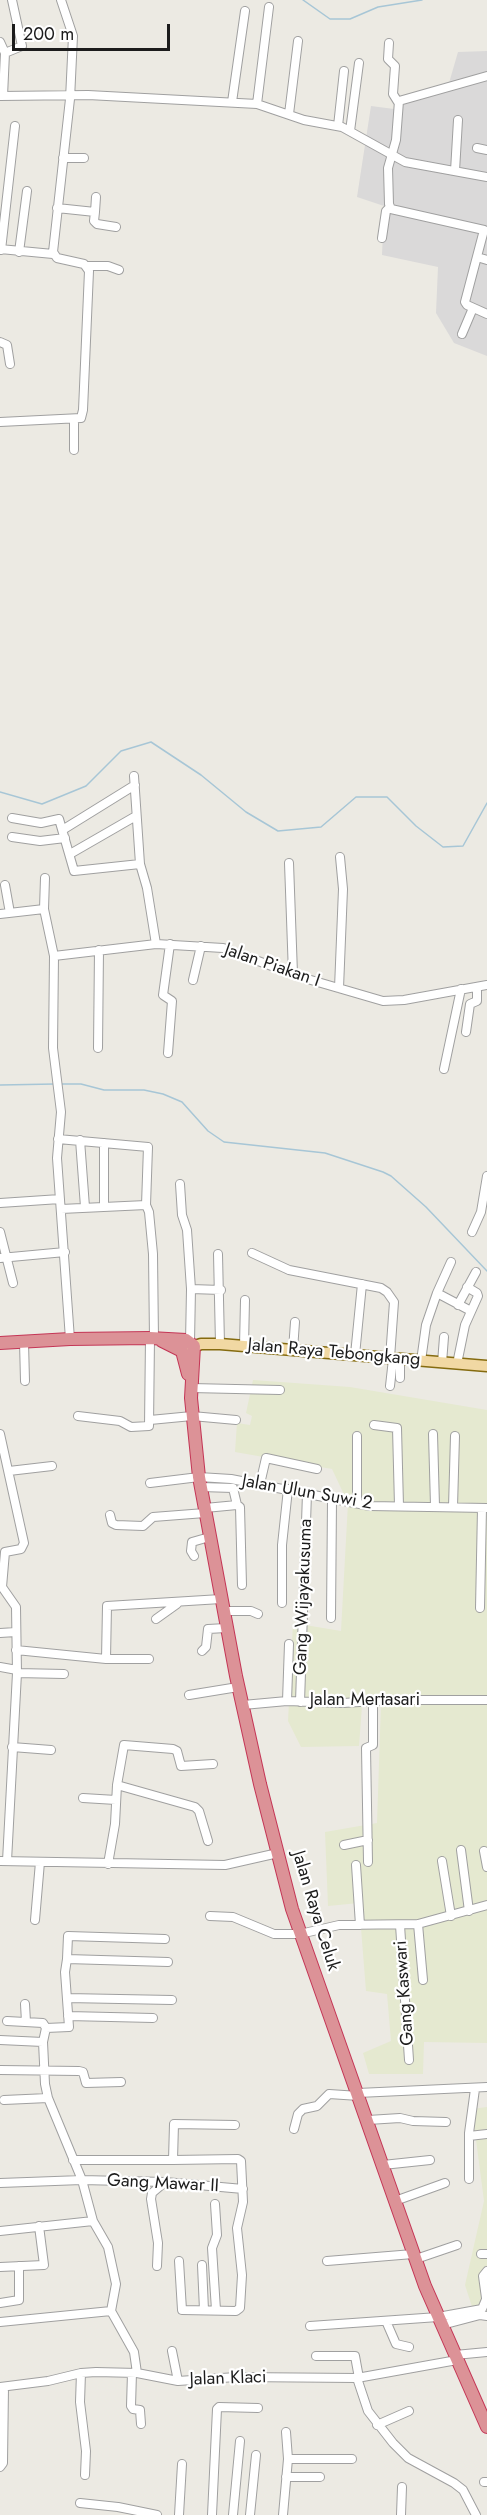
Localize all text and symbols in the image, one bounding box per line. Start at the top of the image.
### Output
scale bar [15,12,172,50]
text: 200 m [23,21,74,47]
street label: Jalan Piakan I [221,940,323,992]
street label: Jalan Raya Tebongkang [247,1335,421,1371]
street label: Jalan Ulun Suwi 2 [240,1471,374,1515]
street label: Gang Wijayakusuma [290,1518,318,1676]
street label: Jalan Mertasari [310,1690,420,1712]
street label: Jalan Raya Celuk [286,1848,344,1974]
street label: Gang Kaswari [391,1940,419,2046]
street label: Gang Mawar II [106,2170,220,2198]
street label: Jalan Klaci [189,2367,267,2391]

